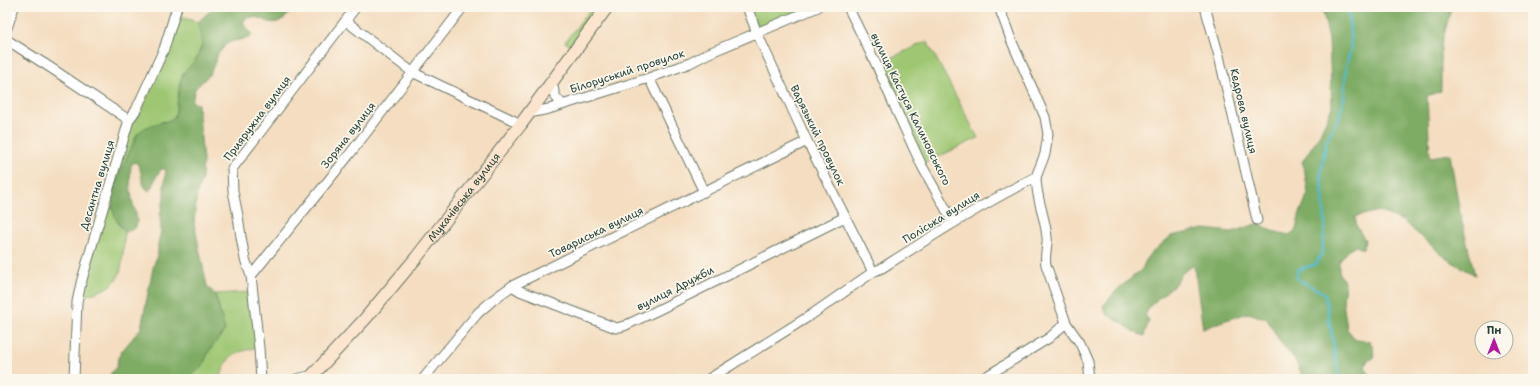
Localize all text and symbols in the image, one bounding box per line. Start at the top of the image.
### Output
street label: вулиця Кастуся Калиновського [867,30,954,188]
street label: Білоруський провулок [568,46,687,97]
street label: Кедрова вулиця [1226,67,1261,155]
street label: Прияружна вулиця [220,73,294,164]
street label: Варязький провулок [787,82,848,188]
street label: Зоряна вулиця [318,99,379,172]
street label: Десантна вулиця [77,138,118,232]
street label: Мукачівська вулиця [424,150,504,245]
street label: Поліська вулиця [900,188,983,247]
street label: Товариська вулиця [546,203,646,262]
street label: вулиця Дружби [634,263,716,314]
north arrow [1474,320,1514,360]
text: Пн [1487,323,1501,338]

